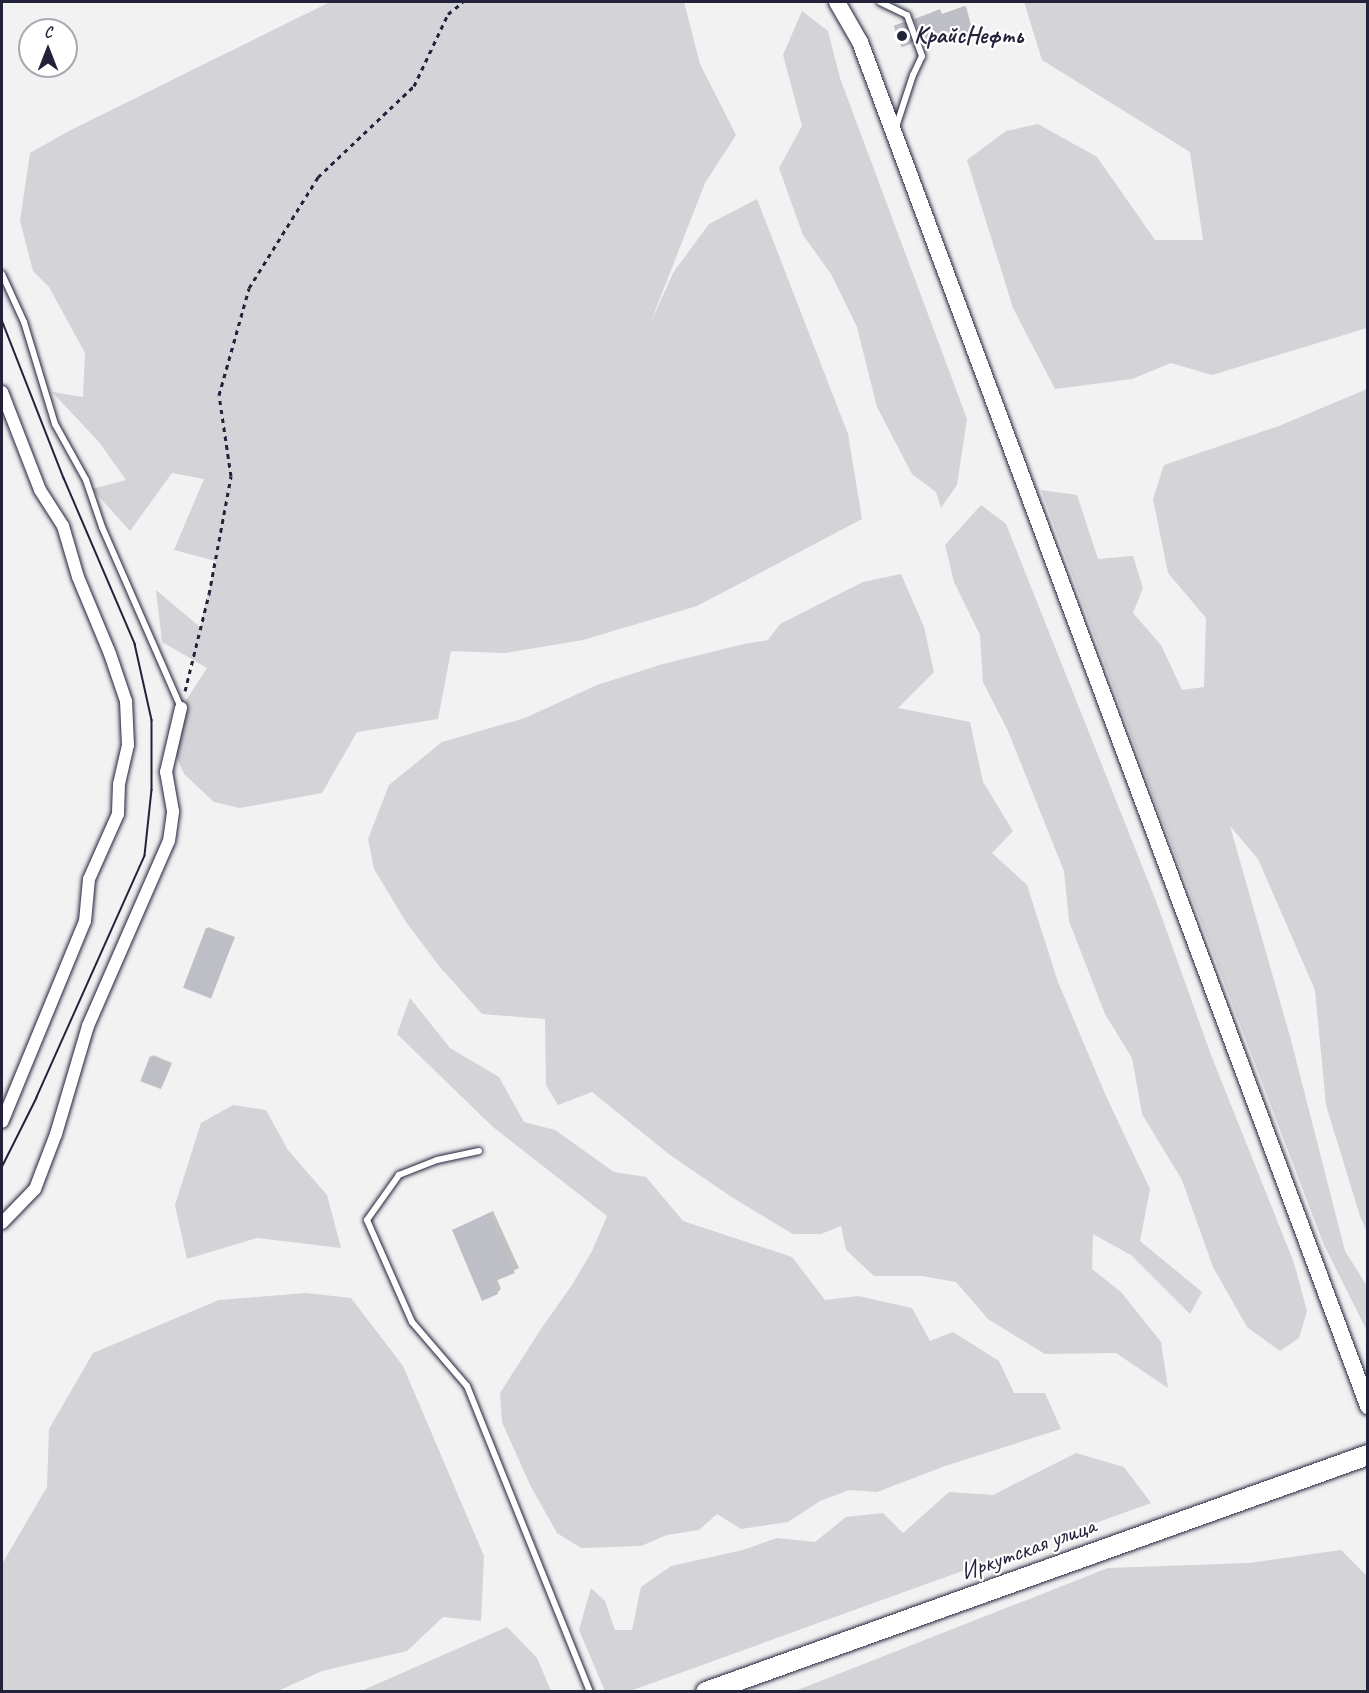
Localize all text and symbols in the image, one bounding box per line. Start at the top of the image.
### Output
north arrow [18,18,78,78]
text: С [44,22,52,42]
place label: КрайсНефть [914,22,1023,50]
marker: КрайсНефть [895,29,909,43]
street label: Иркутская улица [957,1511,1099,1587]

